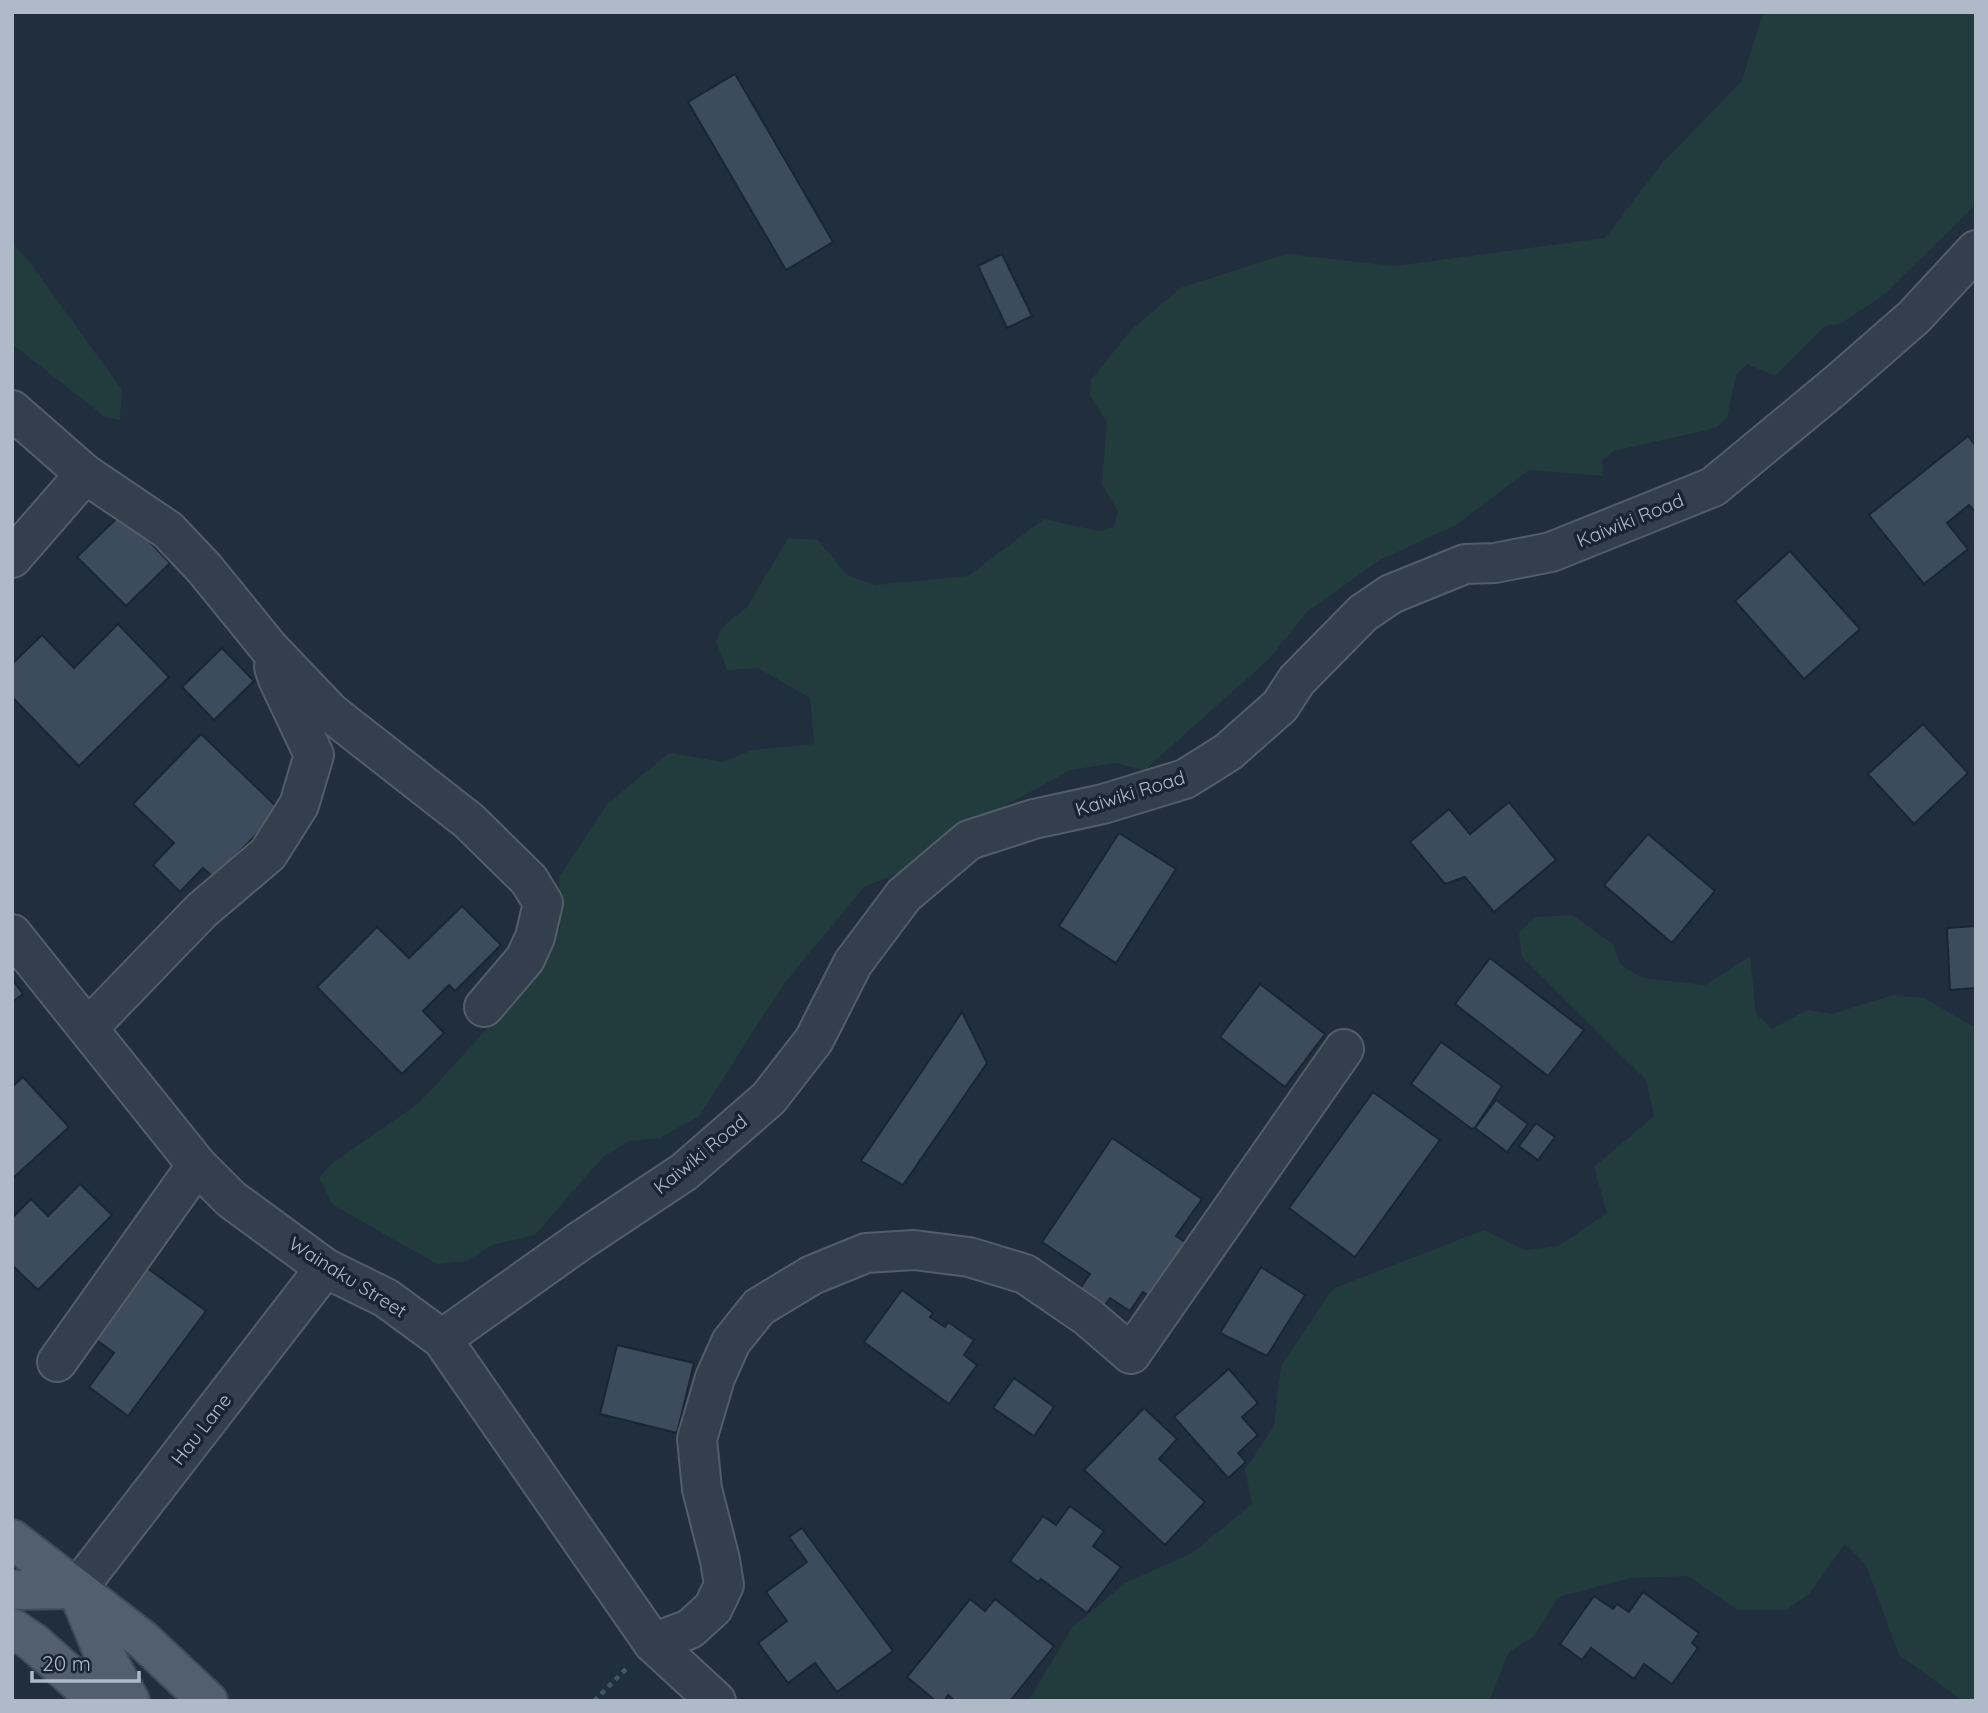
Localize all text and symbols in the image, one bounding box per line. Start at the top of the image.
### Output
street label: Kaiwiki Road [1573,488,1687,552]
street label: Kaiwiki Road [1072,765,1188,821]
street label: Kaiwiki Road [648,1109,752,1199]
street label: Wainaku Street [285,1231,411,1323]
street label: Hau Lane [166,1388,236,1470]
scale bar [32,1640,138,1684]
text: 20 m [42,1650,91,1676]

